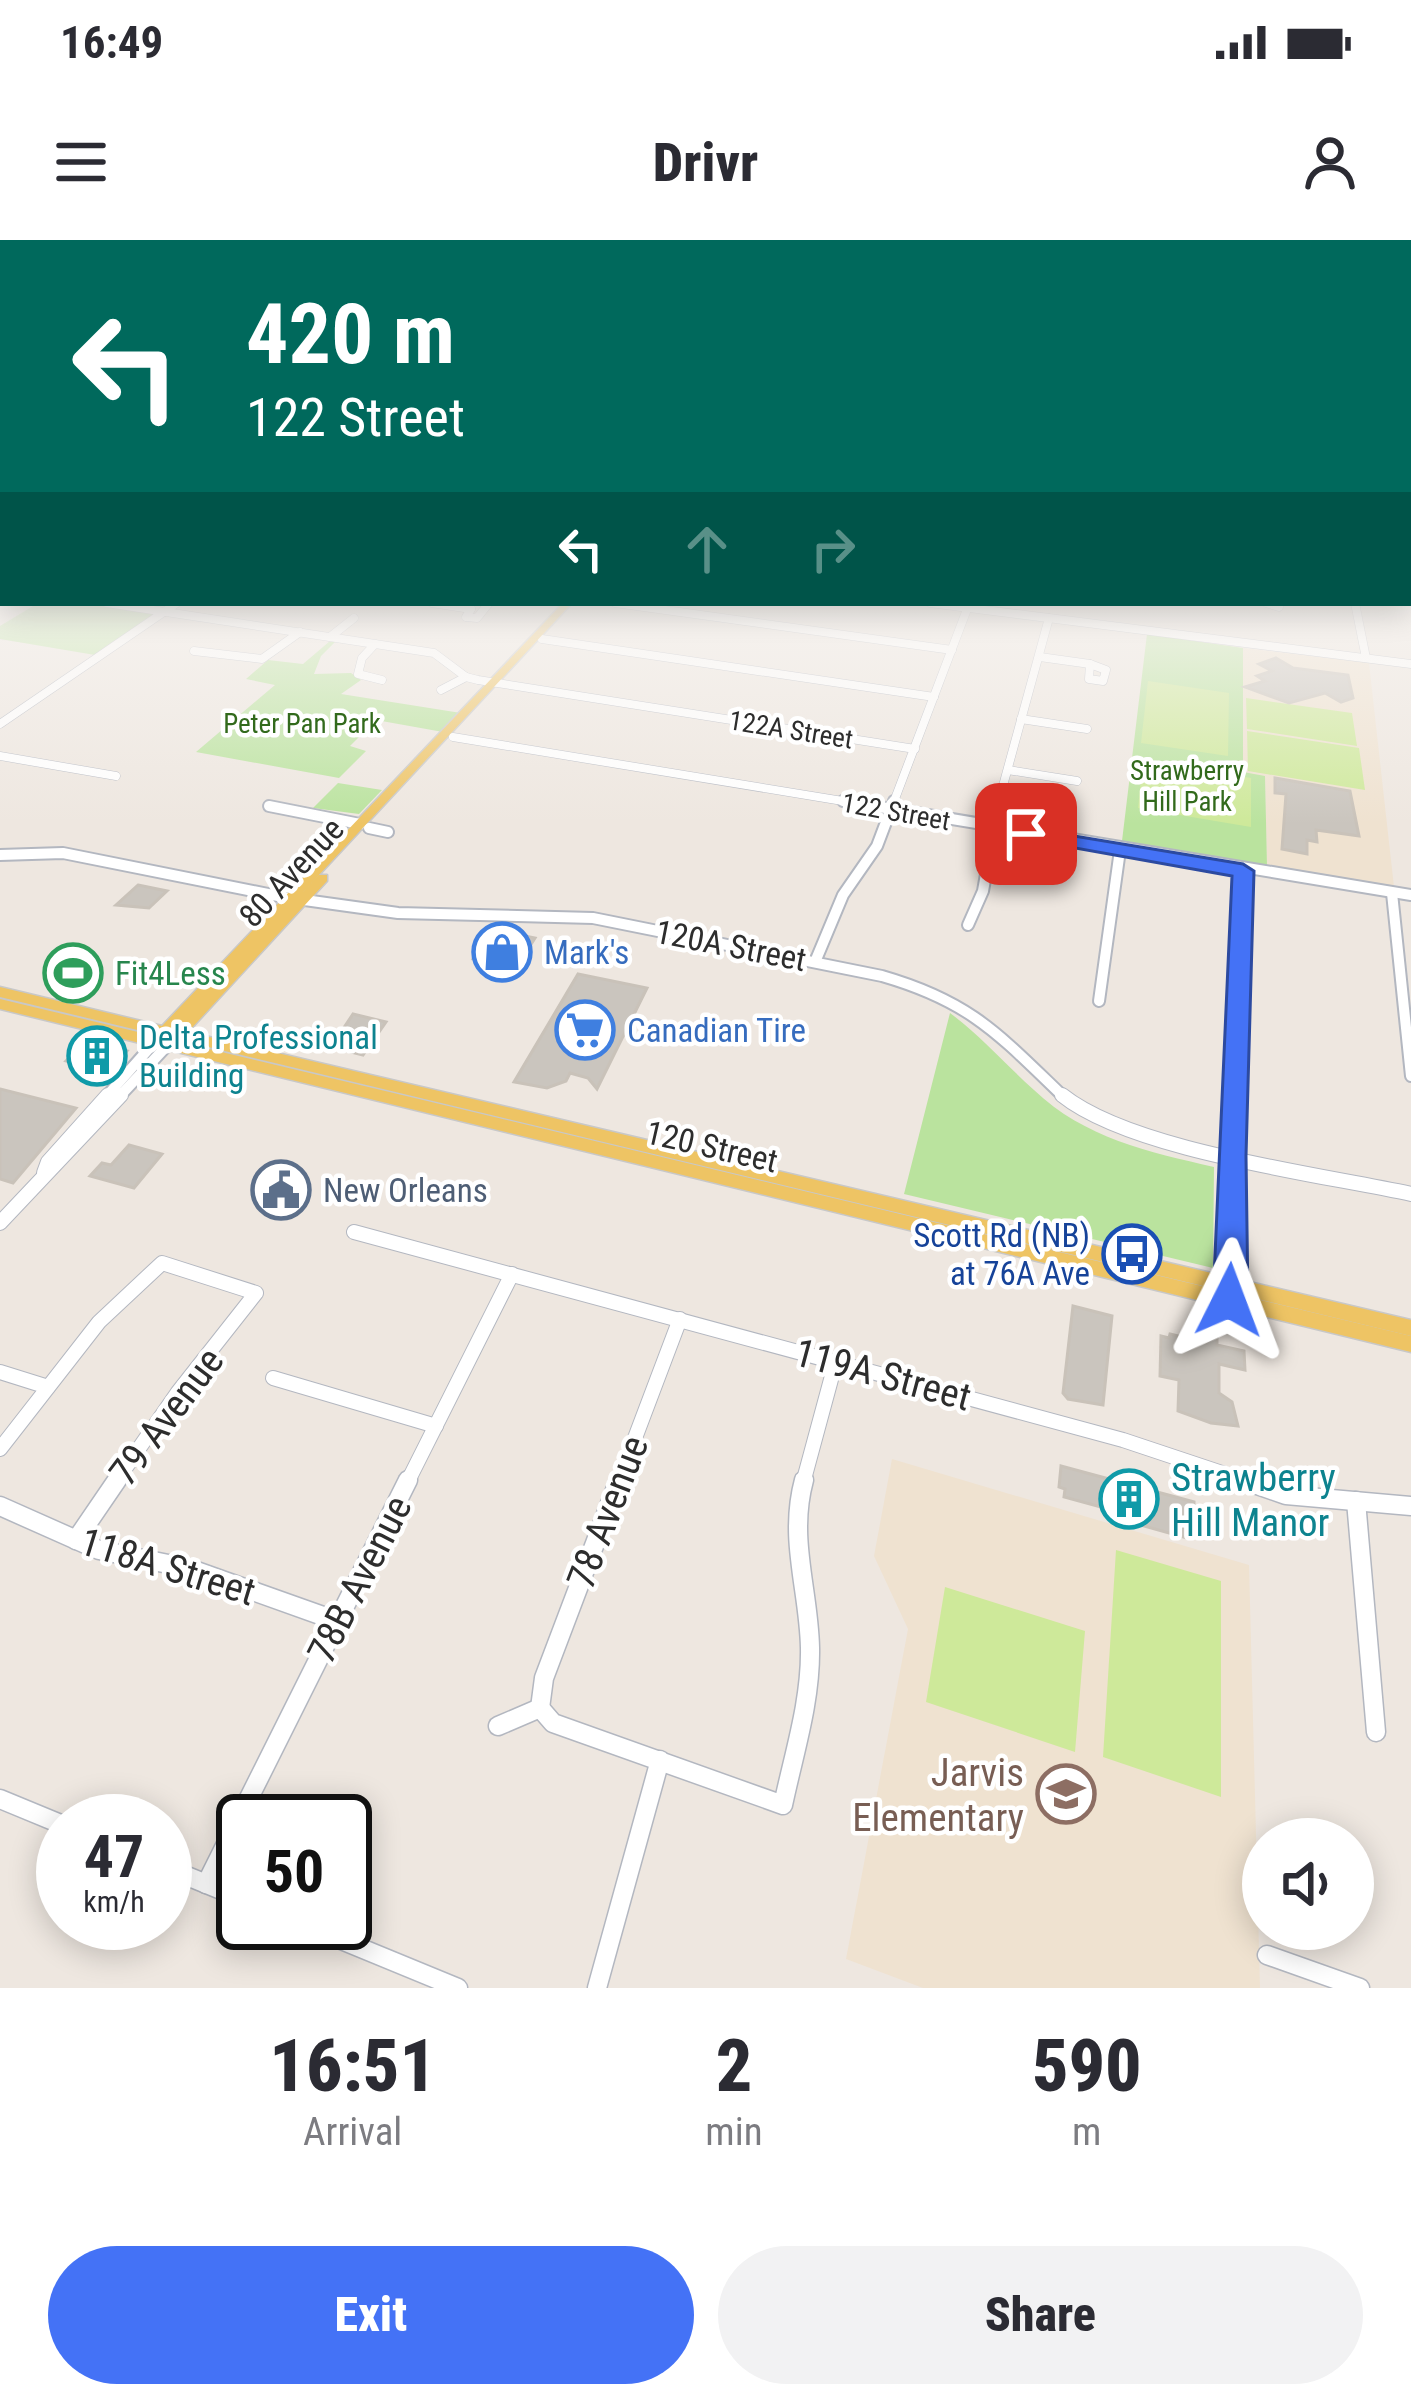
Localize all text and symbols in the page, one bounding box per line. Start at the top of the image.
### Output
text: 16:49 [60,16,163,69]
icon: menu [48,129,114,195]
icon: person [1297,129,1363,195]
text: Drivr [653,131,758,194]
text: 420 m [246,285,455,384]
icon: left [48,288,204,444]
text: 122 Street [246,386,465,449]
icon: left [548,516,614,582]
icon: ahead [674,516,740,582]
icon: right [800,516,866,582]
street label: 122A Street [727,704,855,756]
park label: Peter Pan Park [223,708,381,740]
park label: Strawberry Hill Park [1130,755,1244,818]
pin [975,783,1077,885]
street label: 122 Street [839,787,953,837]
icon: arrive [993,801,1059,867]
street label: 80 Avenue [231,810,352,935]
street label: 120A Street [652,912,810,979]
shop icon: Mark's [471,921,533,983]
place label: Mark's [544,933,629,972]
sports icon: Fit4Less [42,942,104,1004]
place label: Fit4Less [115,954,226,993]
supermarket icon: Canadian Tire [554,999,616,1061]
place label: Canadian Tire [627,1011,806,1050]
place label: Delta Professional Building [139,1018,378,1095]
building icon: Delta Professional Building [66,1025,128,1087]
street label: 120 Street [642,1112,781,1181]
public building icon: New Orleans [250,1159,312,1221]
place label: New Orleans [323,1171,488,1210]
place label: Scott Rd (NB) at 76A Ave [913,1216,1090,1293]
bus stop icon: Scott Rd (NB) at 76A Ave [1101,1223,1163,1285]
position arrow [1166,1237,1292,1363]
street label: 119A Street [790,1329,976,1421]
street label: 79 Avenue [100,1339,233,1494]
street label: 78 Avenue [558,1430,658,1595]
place label: Strawberry Hill Manor [1171,1455,1336,1546]
building icon: Strawberry Hill Manor [1098,1468,1160,1530]
street label: 78B Avenue [298,1488,421,1671]
street label: 118A Street [75,1519,261,1615]
place label: Jarvis Elementary [852,1750,1024,1841]
school or university icon: Jarvis Elementary [1035,1763,1097,1825]
speed limit sign: 50 [216,1794,372,1950]
map controls [1242,1818,1374,1950]
button: sound [1242,1818,1374,1950]
text: 47 [84,1821,144,1892]
text: km/h [83,1884,145,1919]
text: 16:51 [269,2024,436,2109]
text: 2 [716,2024,752,2109]
text: 590 [1032,2024,1142,2109]
text: Arrival [303,2109,402,2155]
text: min [705,2109,763,2155]
text: m [1072,2109,1101,2155]
button: Exit [48,2246,694,2384]
button: Share [718,2246,1363,2384]

